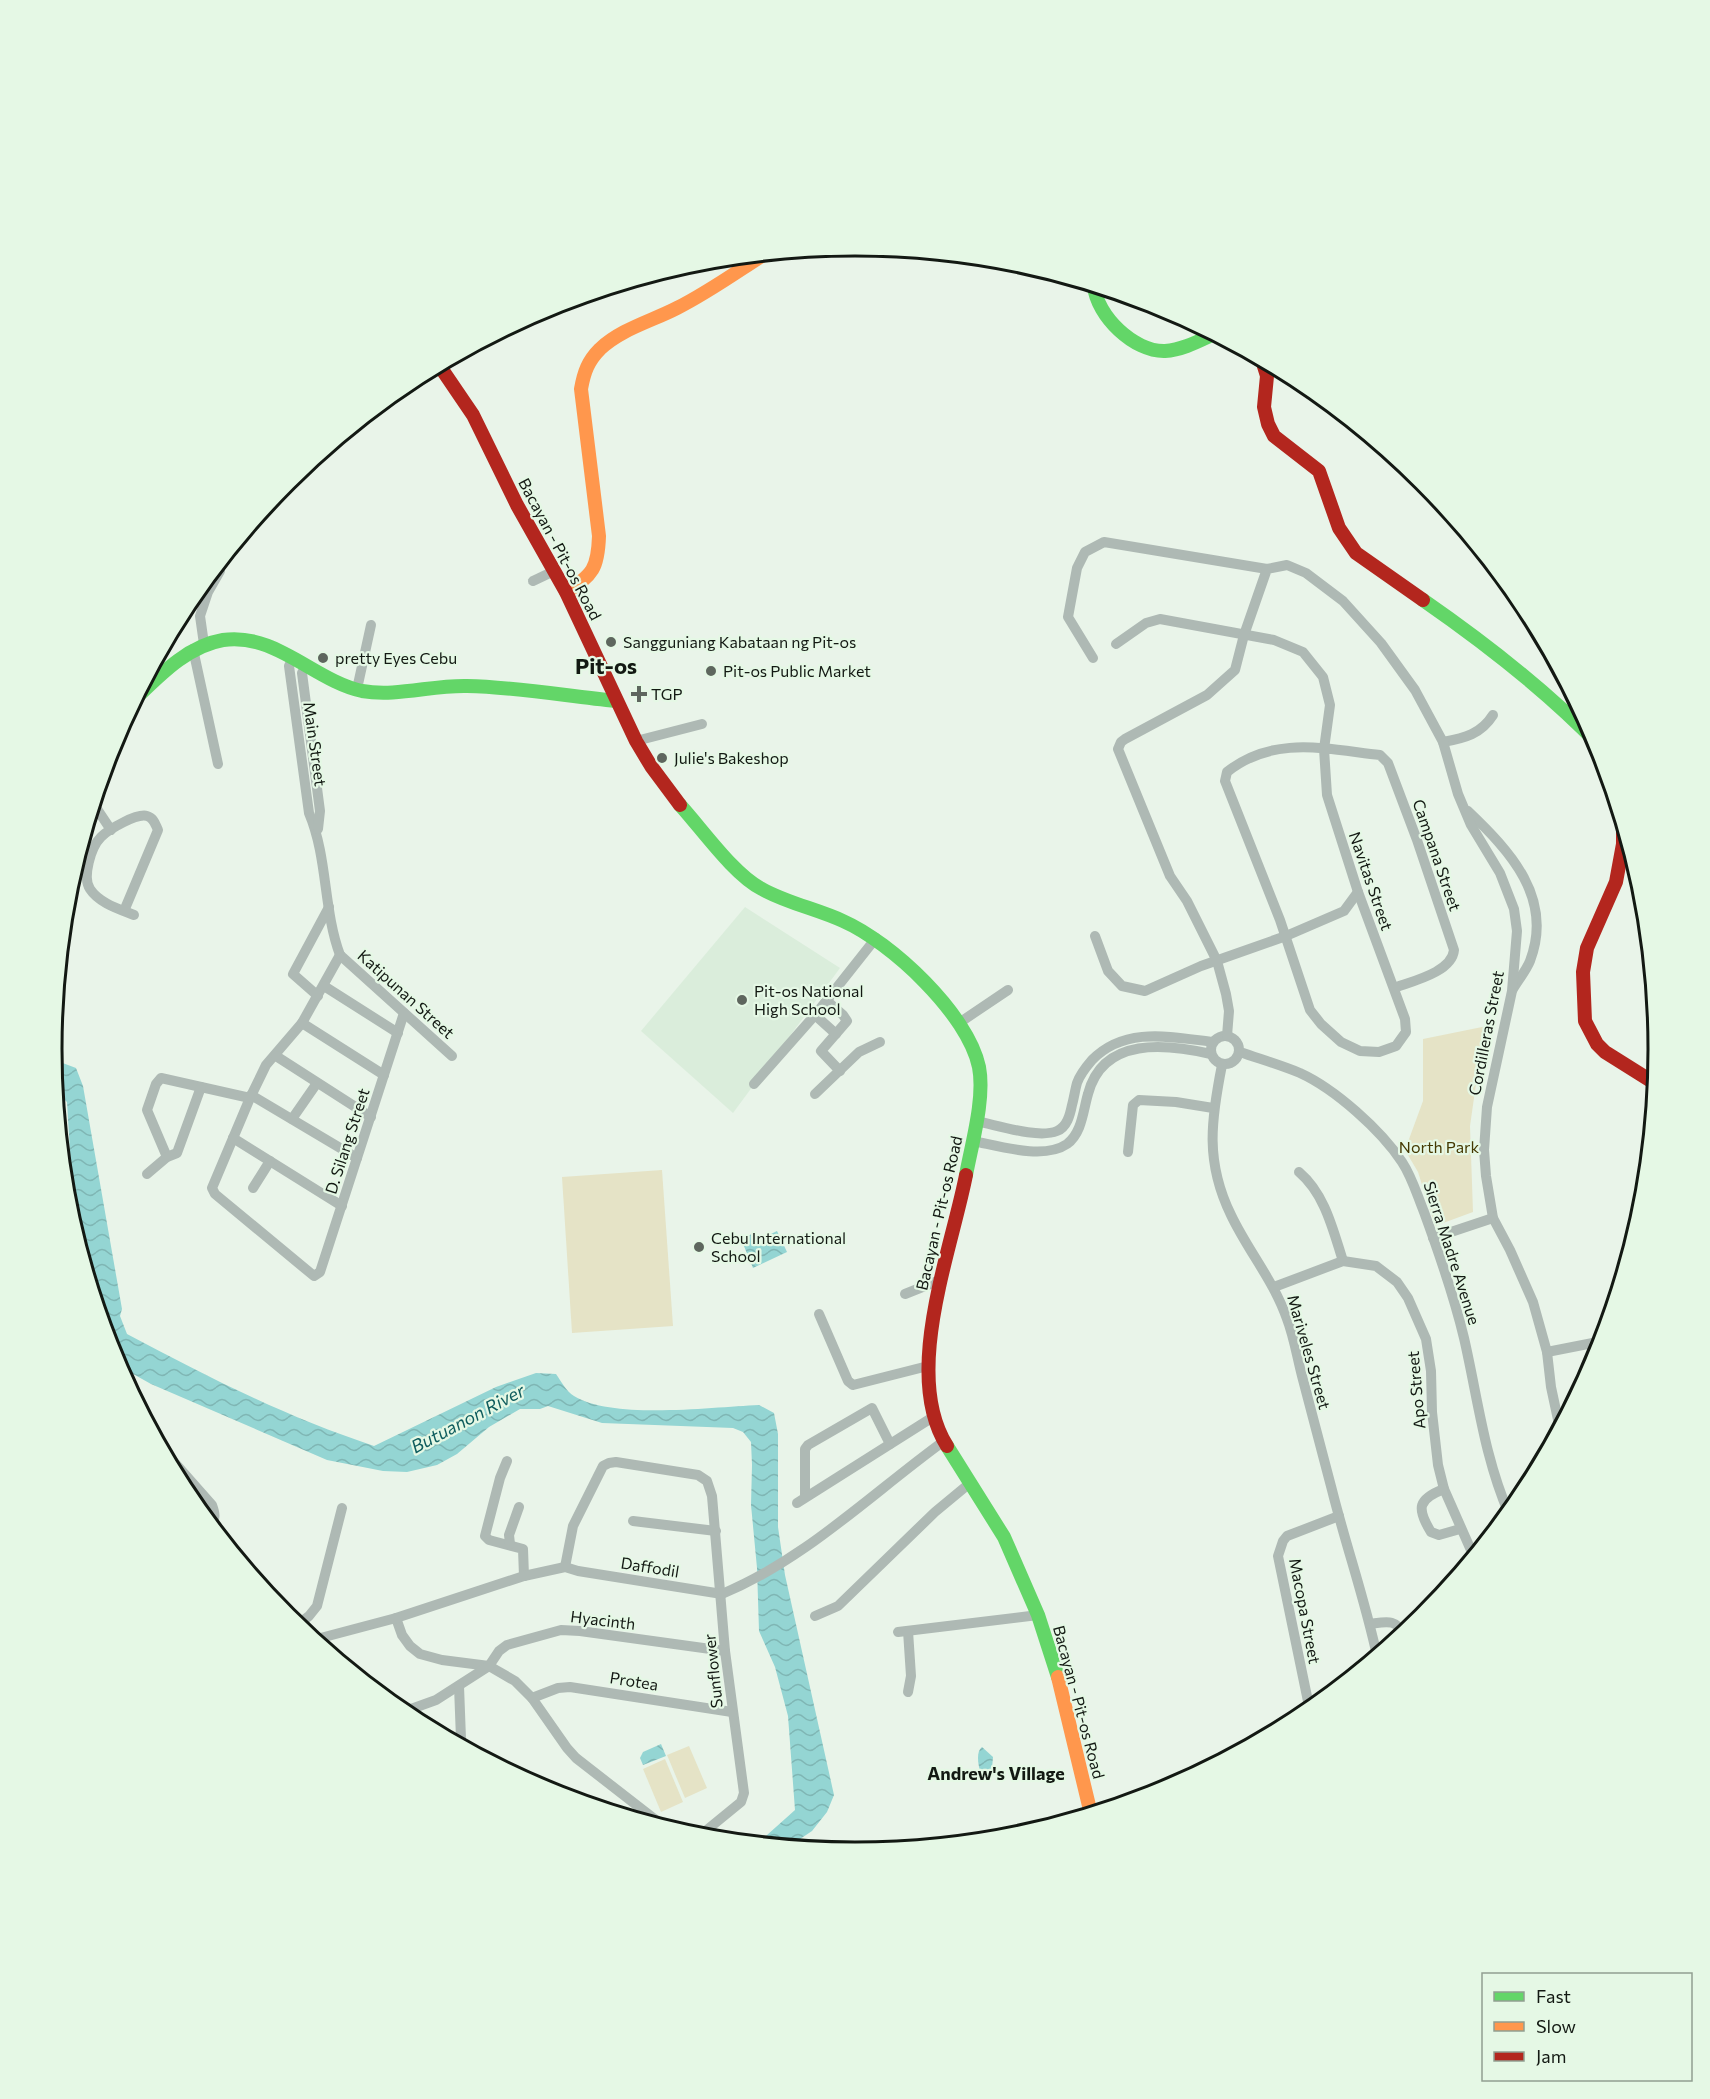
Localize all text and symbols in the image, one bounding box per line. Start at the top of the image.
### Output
street label: Bacayan - Pit-os Road [515,475,606,623]
place label: Sangguniang Kabataan ng Pit-os [623,632,856,651]
marker: Sangguniang Kabataan ng Pit-os [604,635,618,649]
place label: pretty Eyes Cebu [335,648,457,667]
marker: pretty Eyes Cebu [316,651,330,665]
district label: Pit-os [575,652,637,679]
place label: Pit-os Public Market [723,661,871,680]
marker: Pit-os Public Market [704,664,718,678]
place label: TGP [651,684,683,703]
marker: TGP [632,687,646,701]
street label: Main Street [300,700,331,788]
place label: Julie's Bakeshop [674,748,789,767]
marker: Julie's Bakeshop [655,751,669,765]
street label: Campana Street [1409,796,1466,914]
street label: Navitas Street [1346,829,1397,933]
street label: Katipunan Street [354,945,459,1042]
street label: Cordilleras Street [1464,968,1507,1097]
place label: Pit-os National High School [754,981,863,1018]
marker: Pit-os National High School [735,993,749,1007]
street label: D. Silang Street [320,1085,373,1196]
street label: Bacayan - Pit-os Road [911,1134,966,1292]
park label: North Park [1399,1137,1479,1156]
street label: Sierra Madre Avenue [1420,1179,1485,1327]
place label: Cebu International School [711,1228,846,1265]
marker: Cebu International School [692,1240,706,1254]
street label: Mariveles Street [1284,1292,1335,1412]
street label: Apo Street [1403,1350,1428,1430]
water label: Butuanon River [407,1379,529,1457]
street label: Daffodil [619,1553,681,1581]
street label: Macopa Street [1286,1557,1325,1666]
street label: Hyacinth [569,1606,637,1633]
street label: Bacayan - Pit-os Road [1050,1623,1109,1781]
street label: Sunflower [699,1632,726,1709]
street label: Protea [608,1667,660,1694]
district label: Andrew's Village [927,1762,1065,1784]
legend [1482,1973,1692,2081]
text: Fast [1536,1985,1571,2007]
text: Slow [1536,2015,1576,2037]
text: Jam [1536,2045,1566,2067]

